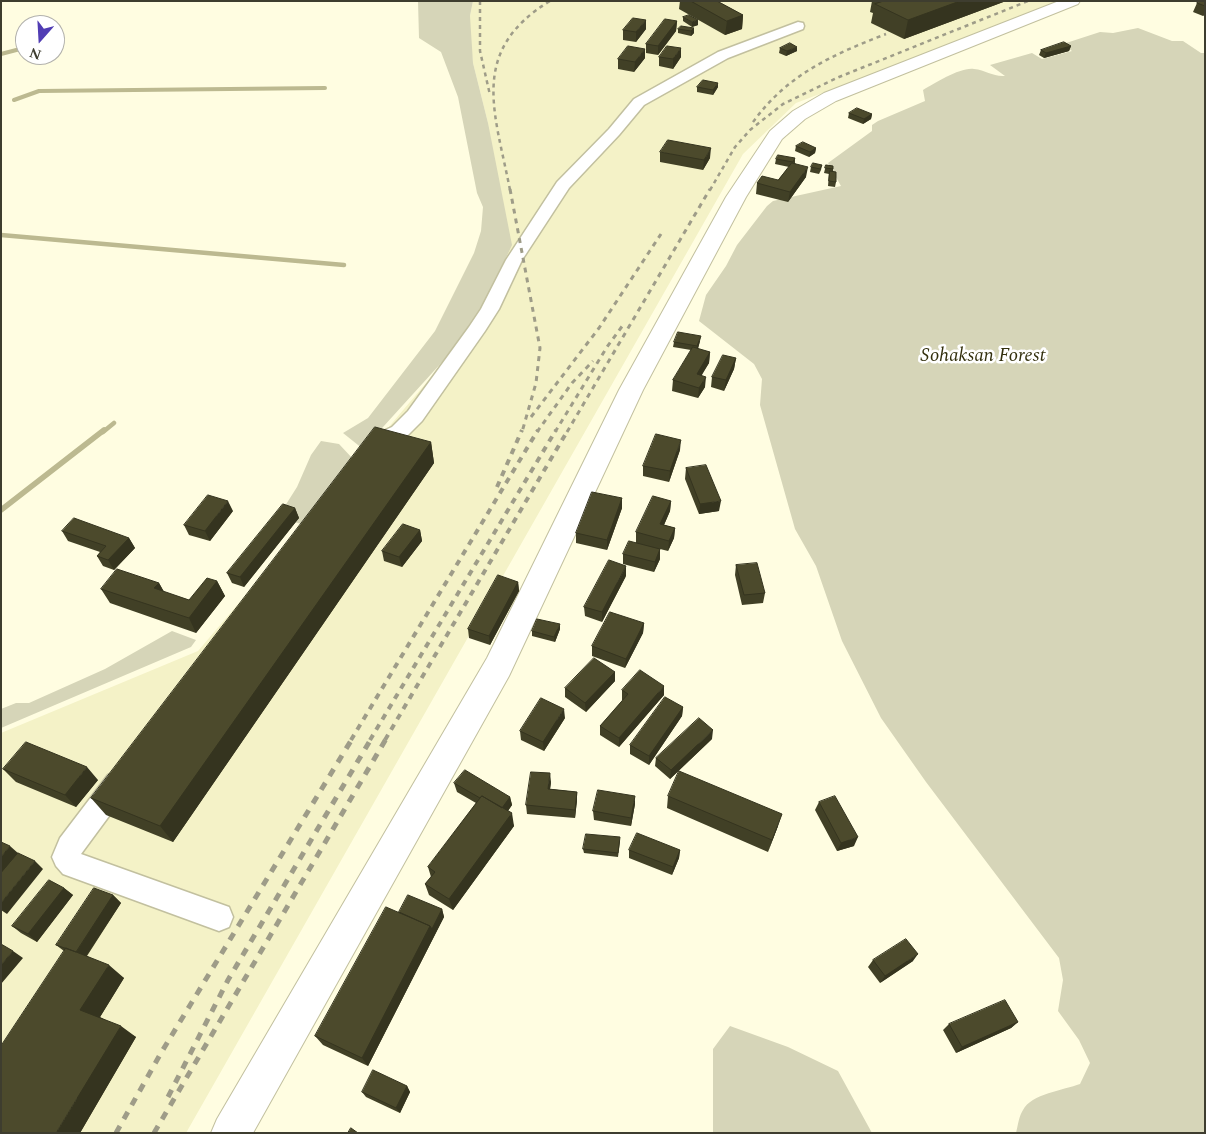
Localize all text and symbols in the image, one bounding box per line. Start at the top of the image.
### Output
north arrow [15,15,65,65]
text: N [26,42,44,65]
park label: Sohaksan Forest [921,346,1045,368]

